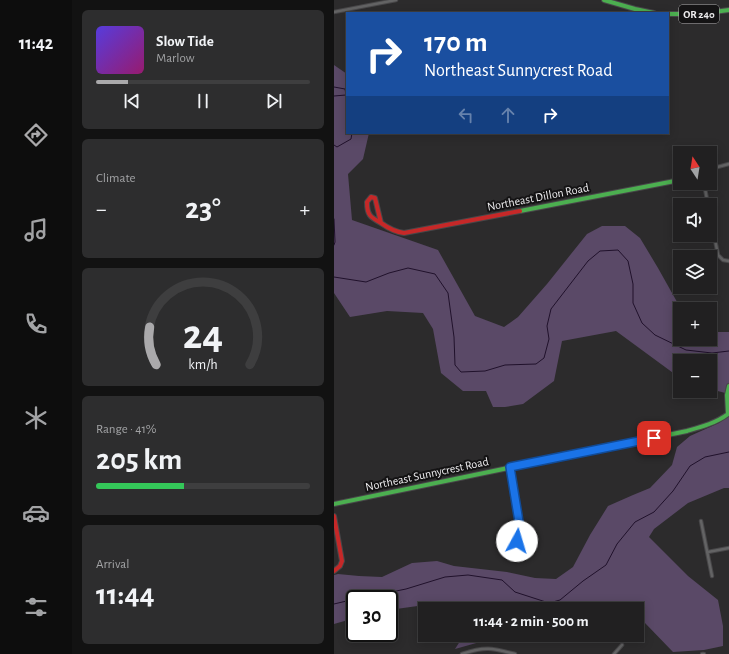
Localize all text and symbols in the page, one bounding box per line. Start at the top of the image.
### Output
road number: OR 240 [679,5,719,23]
icon: right [358,28,410,80]
text: 170 m [424,29,488,57]
text: Slow Tide [156,34,214,49]
text: 11:42 [19,35,53,53]
text: Marlow [156,52,194,65]
text: Northeast Sunnycrest Road [424,62,613,80]
icon: previous [121,90,143,112]
icon: pause [192,90,214,112]
icon: next [263,90,285,112]
icon: left [455,104,477,126]
icon: ahead [497,104,519,126]
icon: right [539,104,561,126]
icon: directions [22,121,50,149]
north arrow [673,146,717,190]
map controls [673,146,717,398]
text: Climate [96,172,135,185]
street label: Northeast Dillon Road [486,181,590,213]
text: 23° [185,194,221,224]
text: − [96,198,107,220]
text: + [299,198,310,220]
button: sound [673,198,717,242]
icon: music [22,216,50,244]
button: layers [673,250,717,294]
button: + [673,302,717,346]
icon: phone [22,310,50,338]
text: 24 [183,315,223,356]
button: − [673,354,717,398]
text: km/h [188,358,218,372]
icon: climate [22,404,50,432]
pin [637,421,671,455]
text: Range · 41% [96,423,157,436]
icon: arrive [643,427,665,449]
text: 205 km [96,445,182,475]
street label: Northeast Sunnycrest Road [364,455,490,494]
icon: car [22,499,50,527]
position arrow [496,520,538,562]
text: Arrival [96,558,129,571]
text: 11:44 [96,580,155,610]
speed limit sign: 30 [346,590,398,642]
icon: filters [22,593,50,621]
text: 11:44 · 2 min · 500 m [473,614,589,629]

